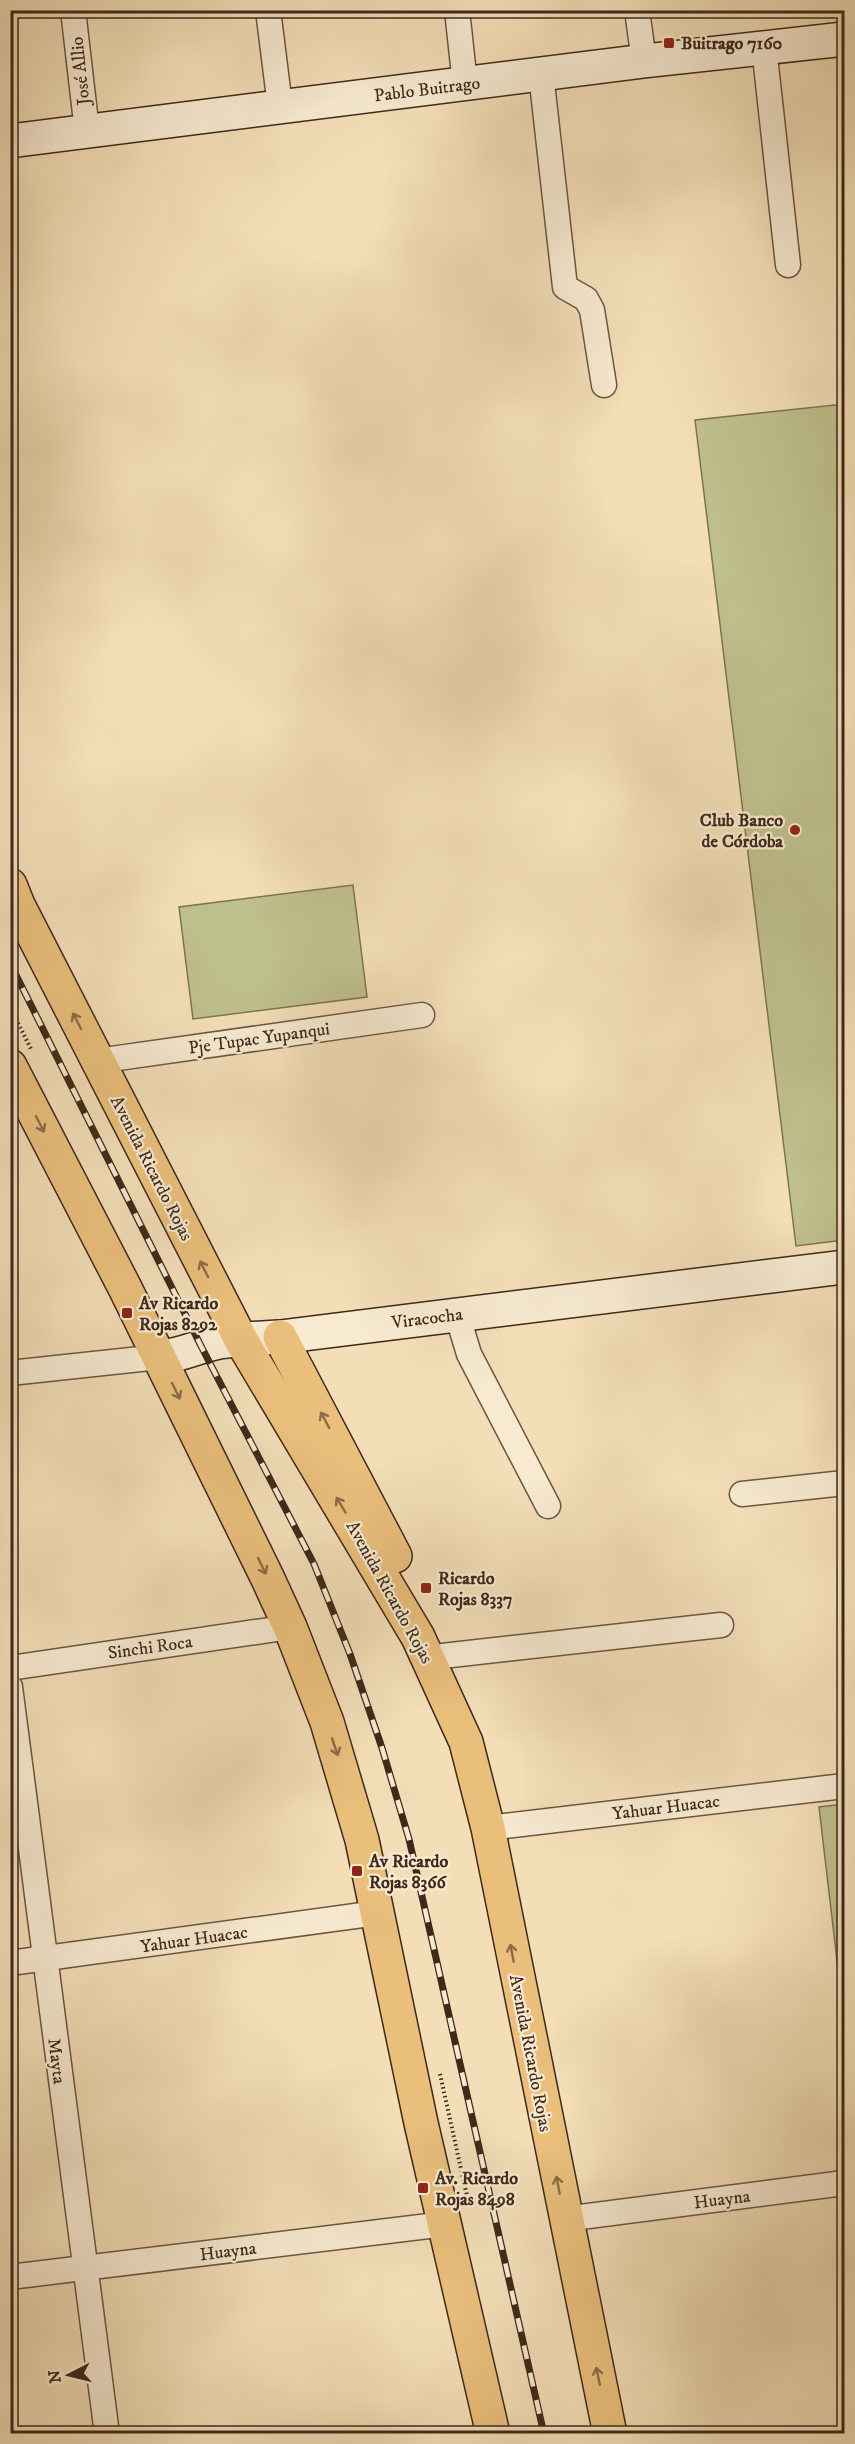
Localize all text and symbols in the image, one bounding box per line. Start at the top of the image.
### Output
place label: Buitrago 7160 [681,33,783,55]
street label: José Allio [66,35,96,108]
marker: Buitrago 7160 [662,36,676,50]
street label: Pablo Buitrago [373,73,482,107]
place label: Club Banco de Córdoba [700,810,783,853]
marker: Club Banco de Córdoba [788,823,802,837]
one-way arrow [71,1013,83,1030]
street label: Pje Tupac Yupanqui [187,1018,331,1060]
street label: Avenida Ricardo Rojas [105,1092,197,1245]
one-way arrow [35,1114,46,1132]
one-way arrow [198,1261,209,1279]
place label: Av Ricardo Rojas 8292 [138,1293,219,1336]
street label: Viracocha [389,1304,464,1334]
marker: Av Ricardo Rojas 8292 [120,1306,134,1320]
one-way arrow [170,1382,182,1400]
one-way arrow [319,1412,330,1430]
one-way arrow [335,1497,347,1514]
street label: Avenida Ricardo Rojas [341,1517,437,1668]
one-way arrow [256,1557,268,1575]
place label: Ricardo Rojas 8337 [438,1568,512,1611]
marker: Ricardo Rojas 8337 [419,1581,433,1595]
street label: Sinchi Roca [106,1631,194,1665]
one-way arrow [330,1737,341,1756]
street label: Yahuar Huacac [611,1790,722,1826]
place label: Av Ricardo Rojas 8366 [368,1851,449,1894]
marker: Av Ricardo Rojas 8366 [350,1864,364,1878]
street label: Yahuar Huacac [139,1922,250,1958]
one-way arrow [506,1944,517,1963]
street label: Avenida Ricardo Rojas [504,1973,556,2134]
street label: Mayta [42,2037,70,2086]
place label: Av. Ricardo Rojas 8498 [434,2168,518,2211]
one-way arrow [552,2176,563,2196]
marker: Av. Ricardo Rojas 8498 [416,2181,430,2195]
street label: Huayna [693,2186,752,2214]
street label: Huayna [199,2238,258,2266]
north arrow [39,2345,99,2405]
one-way arrow [591,2367,603,2386]
text: N [44,2369,66,2384]

